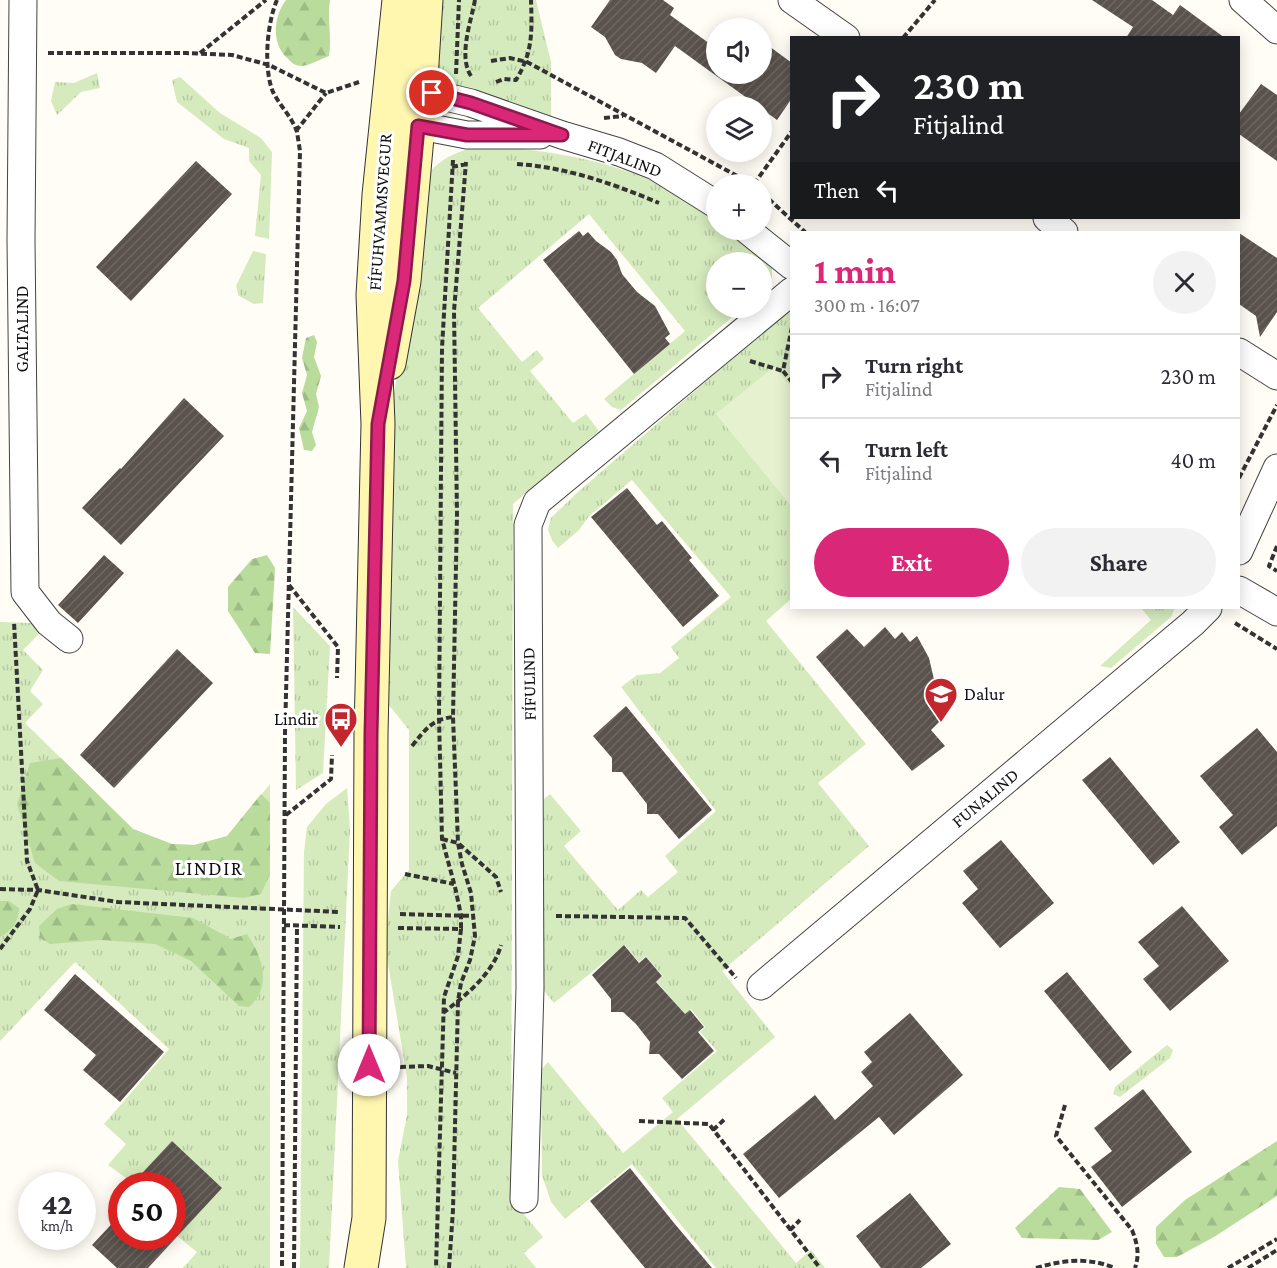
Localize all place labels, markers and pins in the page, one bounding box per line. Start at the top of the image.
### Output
pin [406,67,457,118]
school or university icon: Dalur [923,676,959,723]
place label: Dalur [964,684,1006,704]
bus stop icon: Lindir [323,701,359,748]
place label: Lindir [274,709,319,729]

